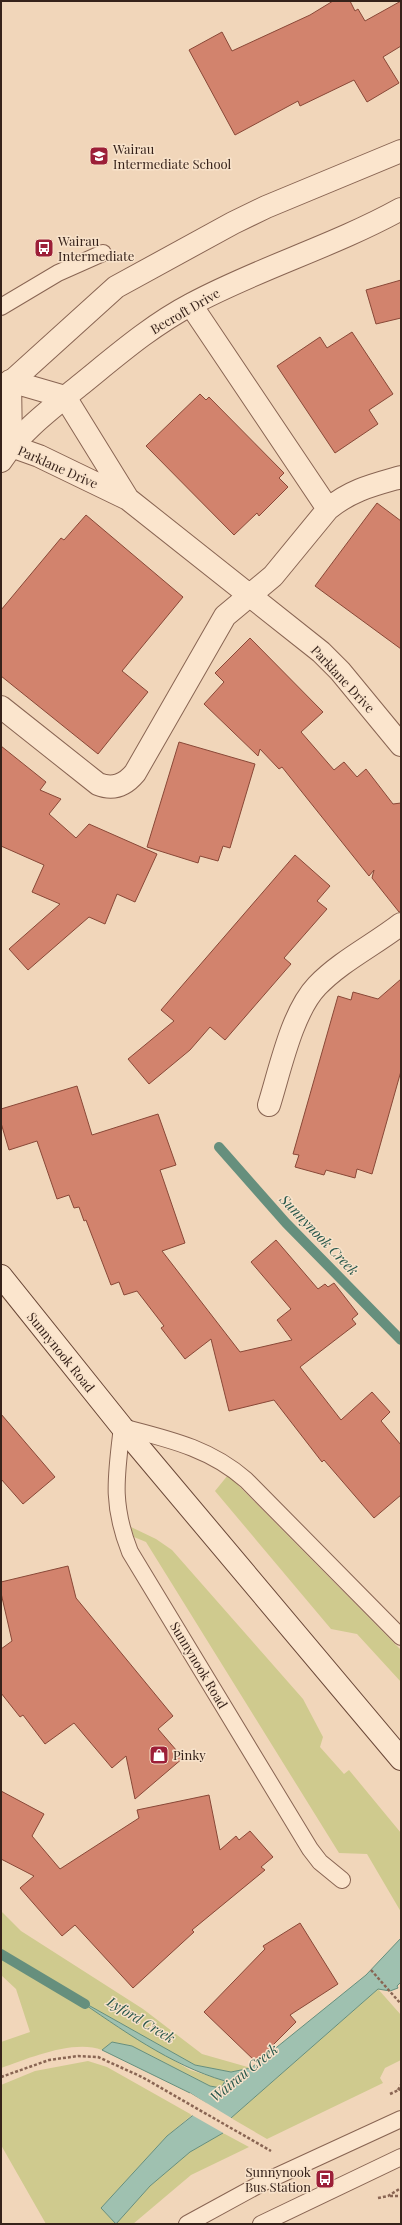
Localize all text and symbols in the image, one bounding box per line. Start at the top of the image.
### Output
place label: Wairau Intermediate School [112,140,232,172]
school or university icon: Wairau Intermediate School [88,145,110,167]
place label: Wairau Intermediate [57,232,135,264]
bus stop icon: Wairau Intermediate [33,237,55,259]
street label: Becroft Drive [147,284,223,337]
street label: Parklane Drive [16,441,101,492]
street label: Parklane Drive [308,641,379,716]
water label: Sunnynook Creek [275,1189,363,1279]
street label: Sunnynook Road [24,1308,99,1396]
street label: Sunnynook Road [167,1618,232,1712]
shop icon: Pinky [148,1744,170,1766]
place label: Pinky [173,1746,206,1763]
water label: Lyford Creek [103,1991,179,2047]
water label: Wairau Creek [206,2039,282,2106]
place label: Sunnynook Bus Station [245,2163,312,2195]
bus stop icon: Sunnynook Bus Station [314,2168,336,2190]

